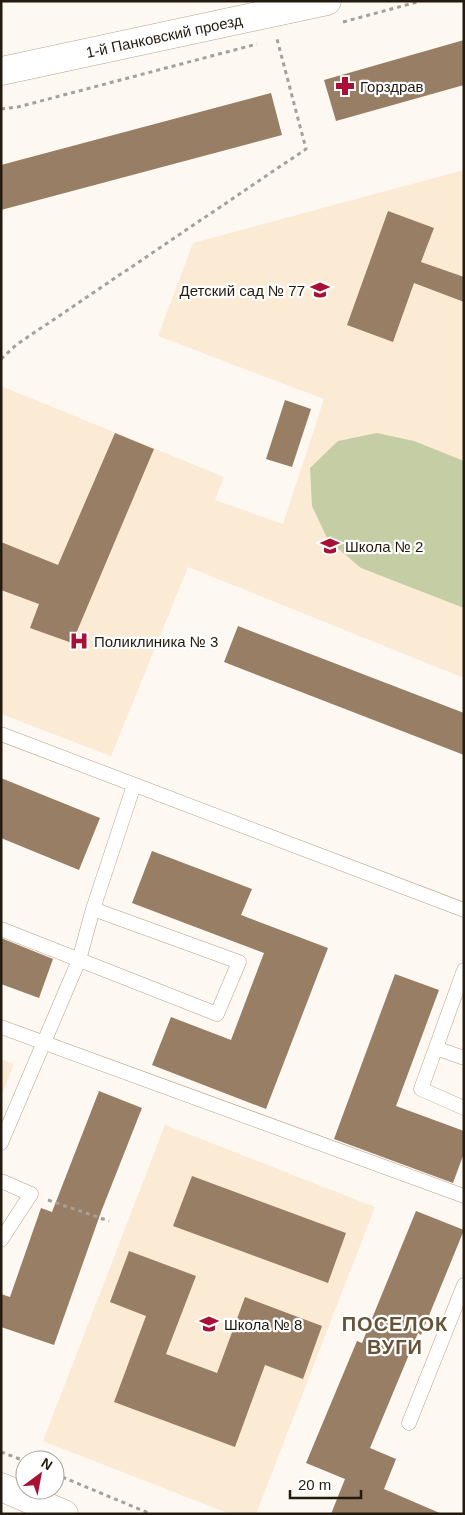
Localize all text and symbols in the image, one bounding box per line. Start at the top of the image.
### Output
street label: 1-й Панковский проезд [84,11,244,61]
pharmacy icon: Горздрав [334,75,356,97]
place label: Горздрав [360,78,424,95]
school or university icon: Детский сад № 77 [309,279,331,301]
place label: Детский сад № 77 [180,282,305,299]
school or university icon: Школа № 2 [319,535,341,557]
place label: Школа № 2 [345,538,423,555]
hospital icon: Поликлиника № 3 [68,630,90,652]
place label: Поликлиника № 3 [94,633,218,650]
school or university icon: Школа № 8 [198,1313,220,1335]
district label: ПОСЕЛОК ВУГИ [342,1313,448,1358]
place label: Школа № 8 [224,1316,302,1333]
north arrow [15,1450,65,1500]
text: N [38,1455,55,1473]
scale bar [290,1468,361,1500]
text: 20 m [298,1476,331,1493]

